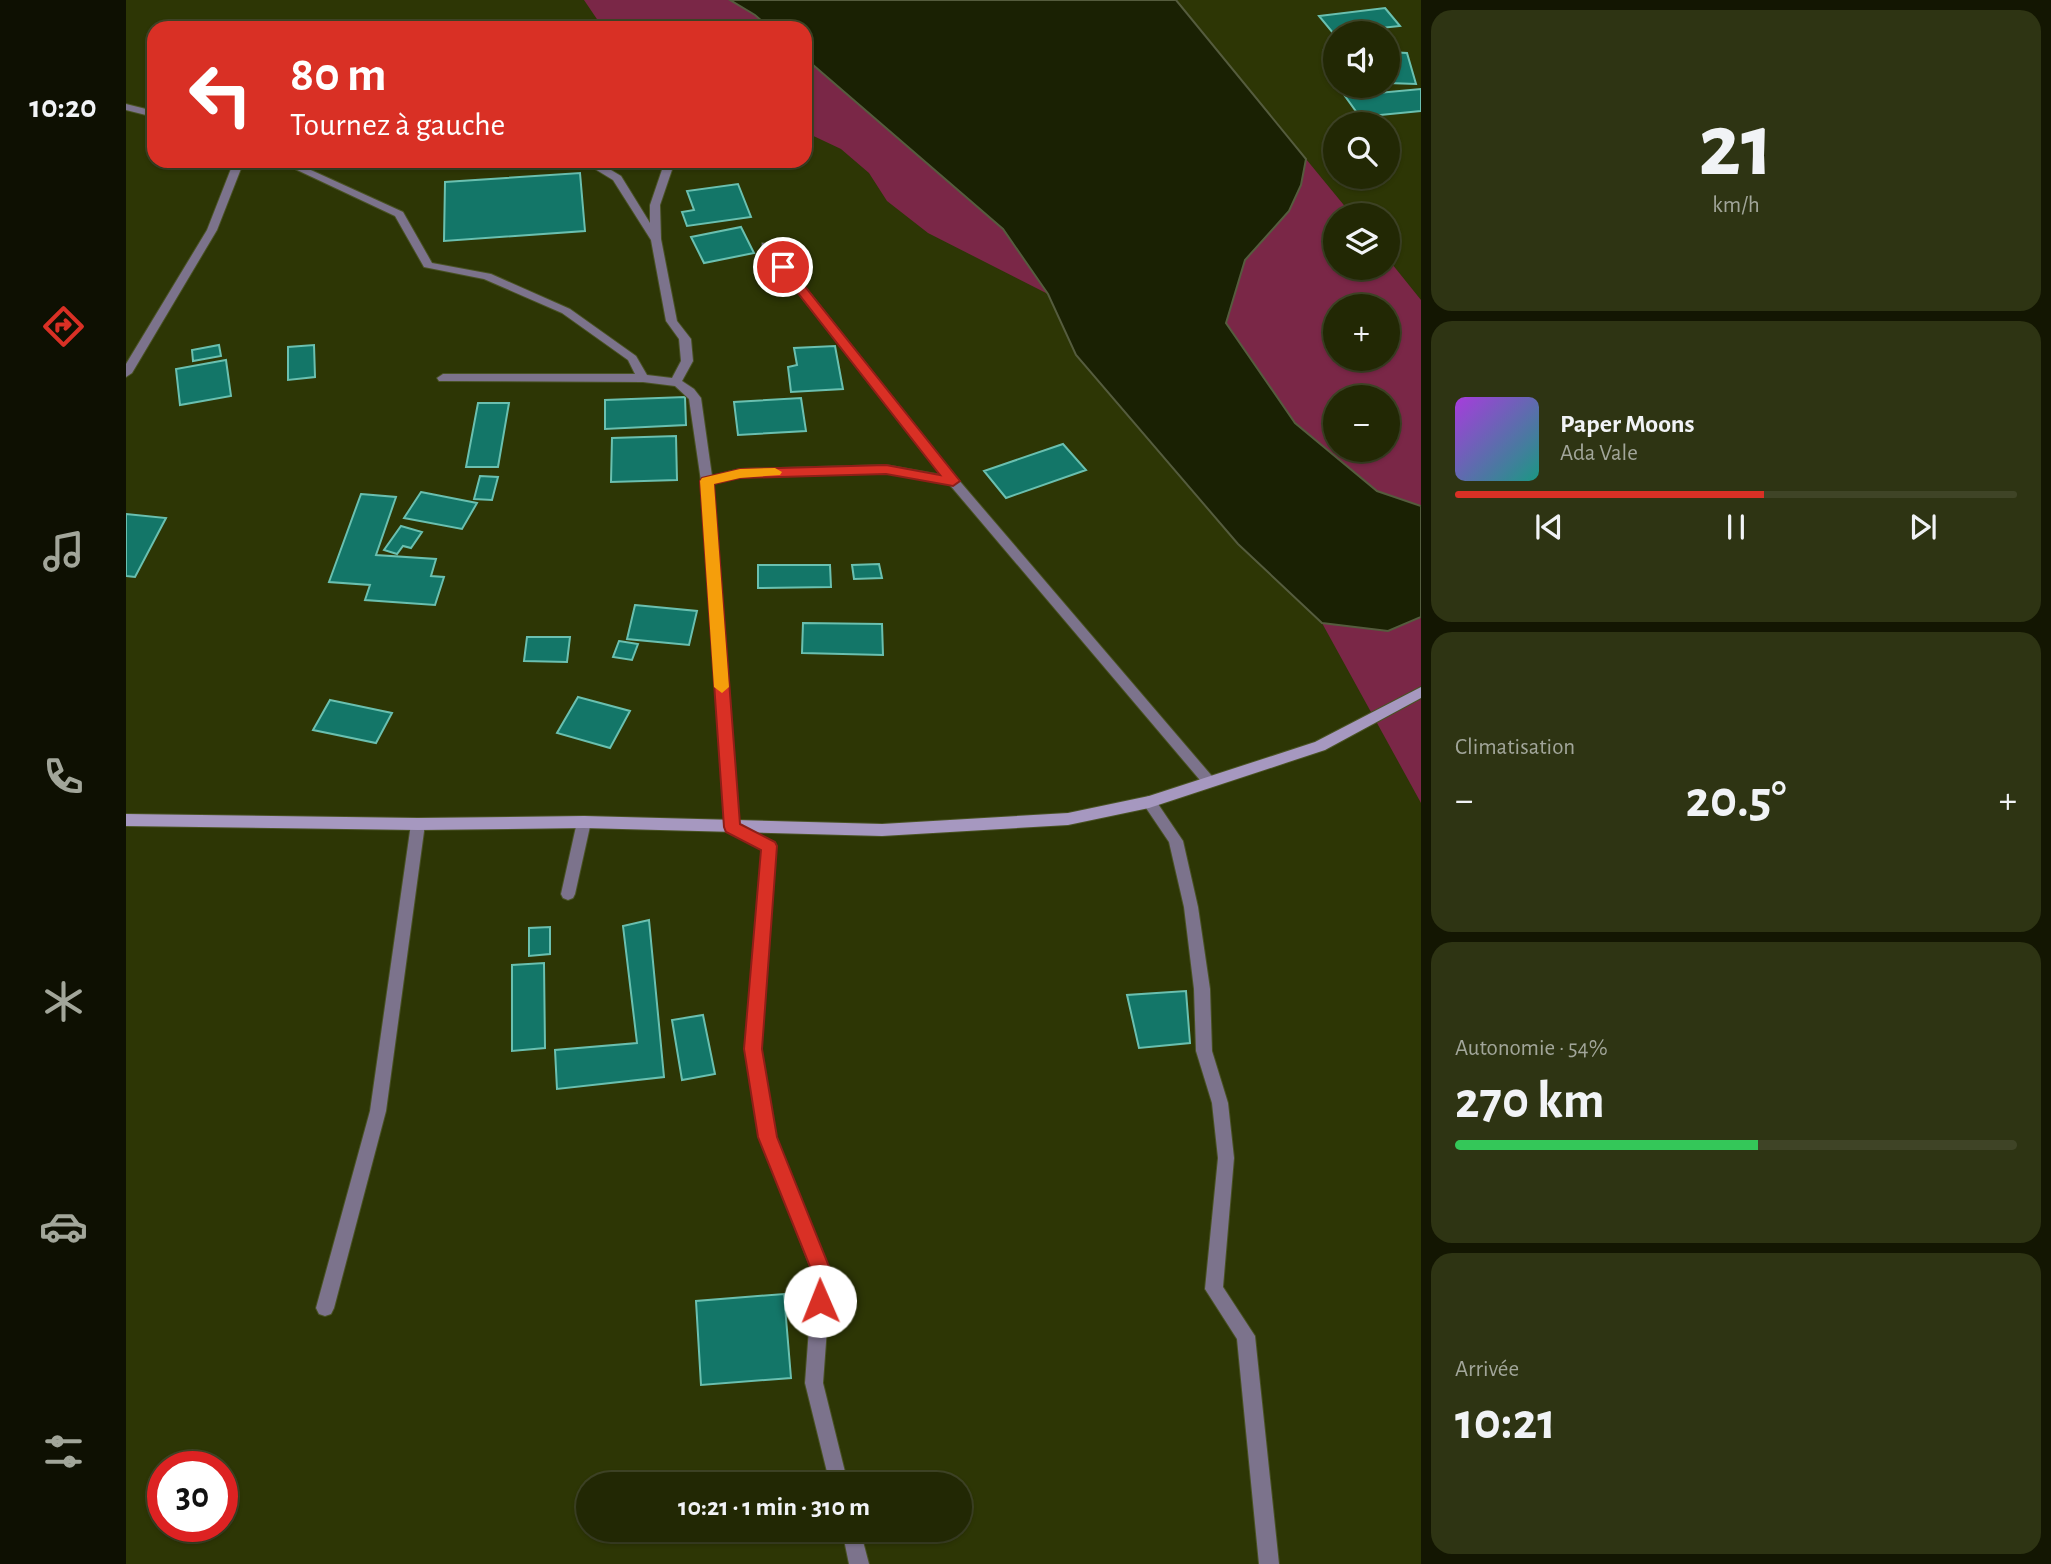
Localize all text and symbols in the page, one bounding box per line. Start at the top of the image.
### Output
map controls [1323,21,1400,462]
button: sound [1323,21,1400,98]
icon: left [175,49,266,140]
text: 80 m [290,51,387,100]
text: 10:20 [29,91,97,123]
text: 21 [1698,101,1774,192]
text: Tournez à gauche [290,109,505,141]
button: search [1323,112,1400,189]
text: km/h [1712,194,1760,217]
button: layers [1323,203,1400,280]
pin [753,237,813,297]
icon: arrive [764,248,802,286]
button: + [1323,294,1400,371]
icon: directions [39,302,88,351]
button: − [1323,385,1400,462]
text: Paper Moons [1560,411,1695,437]
text: Ada Vale [1560,442,1638,465]
icon: previous [1530,508,1568,546]
icon: pause [1717,508,1755,546]
icon: next [1904,508,1942,546]
icon: music [39,527,88,576]
text: Climatisation [1455,736,1575,759]
icon: phone [39,752,88,801]
text: 20.5° [1685,774,1787,826]
text: − [1455,782,1473,820]
text: + [1999,782,2017,820]
icon: climate [39,977,88,1026]
text: Autonomie · 54% [1455,1037,1608,1060]
text: 270 km [1455,1075,1605,1127]
icon: car [39,1202,88,1251]
position arrow [783,1264,857,1338]
text: Arrivée [1455,1358,1519,1381]
text: 10:21 [1455,1396,1556,1448]
icon: filters [39,1427,88,1476]
speed limit sign: 30 [147,1451,238,1542]
text: 10:21 · 1 min · 310 m [678,1494,870,1520]

